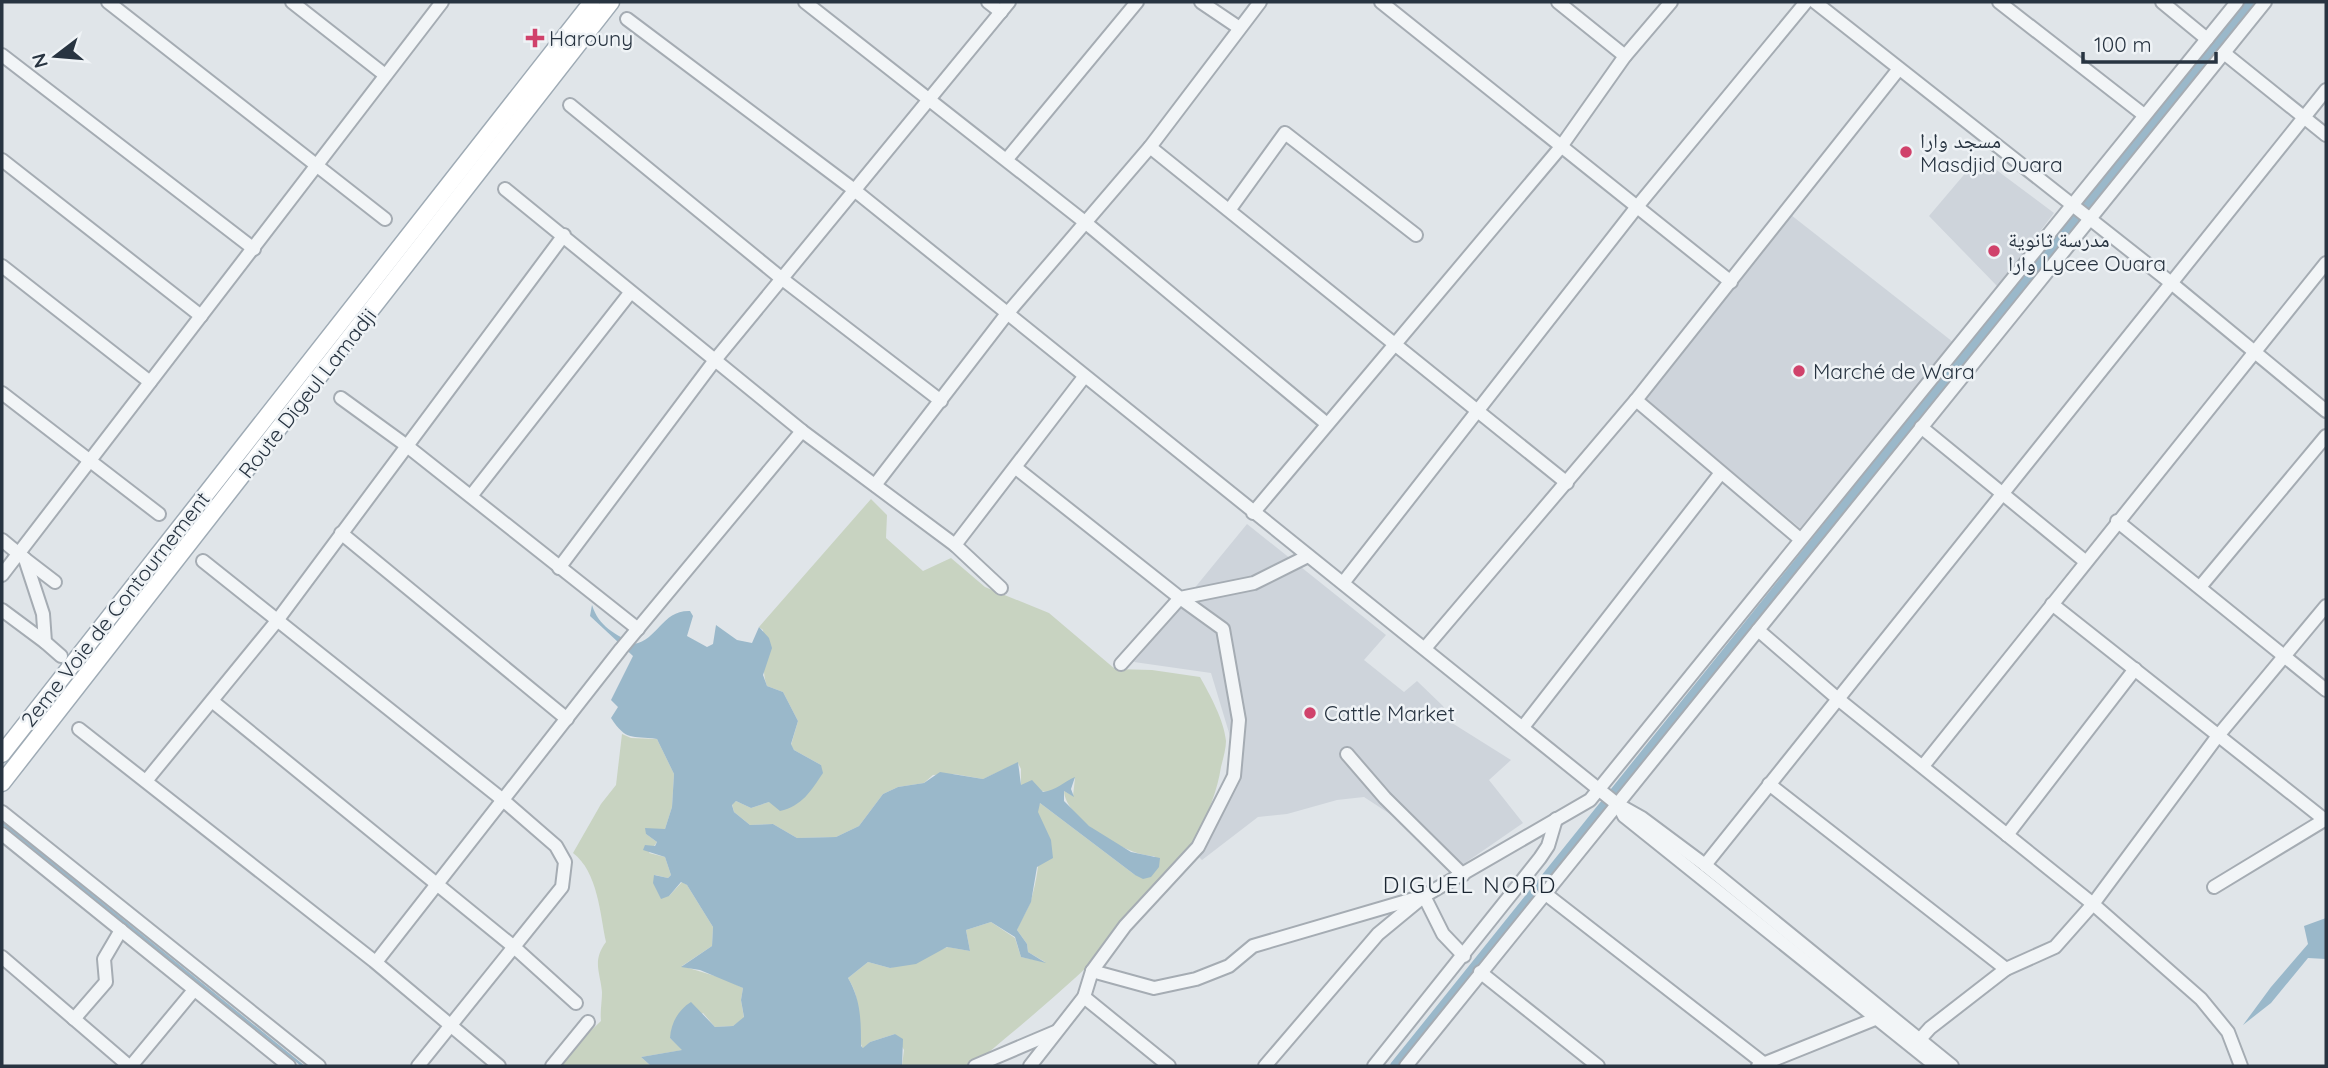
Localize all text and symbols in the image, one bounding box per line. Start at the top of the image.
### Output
north arrow [21,21,91,91]
scale bar [2083,21,2216,65]
place label: Harouny [549,25,633,51]
marker: Harouny [527,30,543,46]
text: 100 m [2094,31,2152,57]
text: N [26,51,53,71]
place label: مسجد وارا Masdjid Ouara [1920,127,2063,177]
marker: مسجد وارا Masdjid Ouara [1898,144,1914,160]
place label: مدرسة ثانوية وارا Lycee Ouara [2008,226,2166,276]
marker: مدرسة ثانوية وارا Lycee Ouara [1986,243,2002,259]
street label: Route Digeul Lamadji [233,303,381,483]
place label: Marché de Wara [1813,358,1975,384]
marker: Marché de Wara [1791,363,1807,379]
street label: 2eme Voie de Contournement [15,486,215,732]
place label: Cattle Market [1324,700,1455,726]
marker: Cattle Market [1302,705,1318,721]
district label: DIGUEL NORD [1383,870,1557,899]

